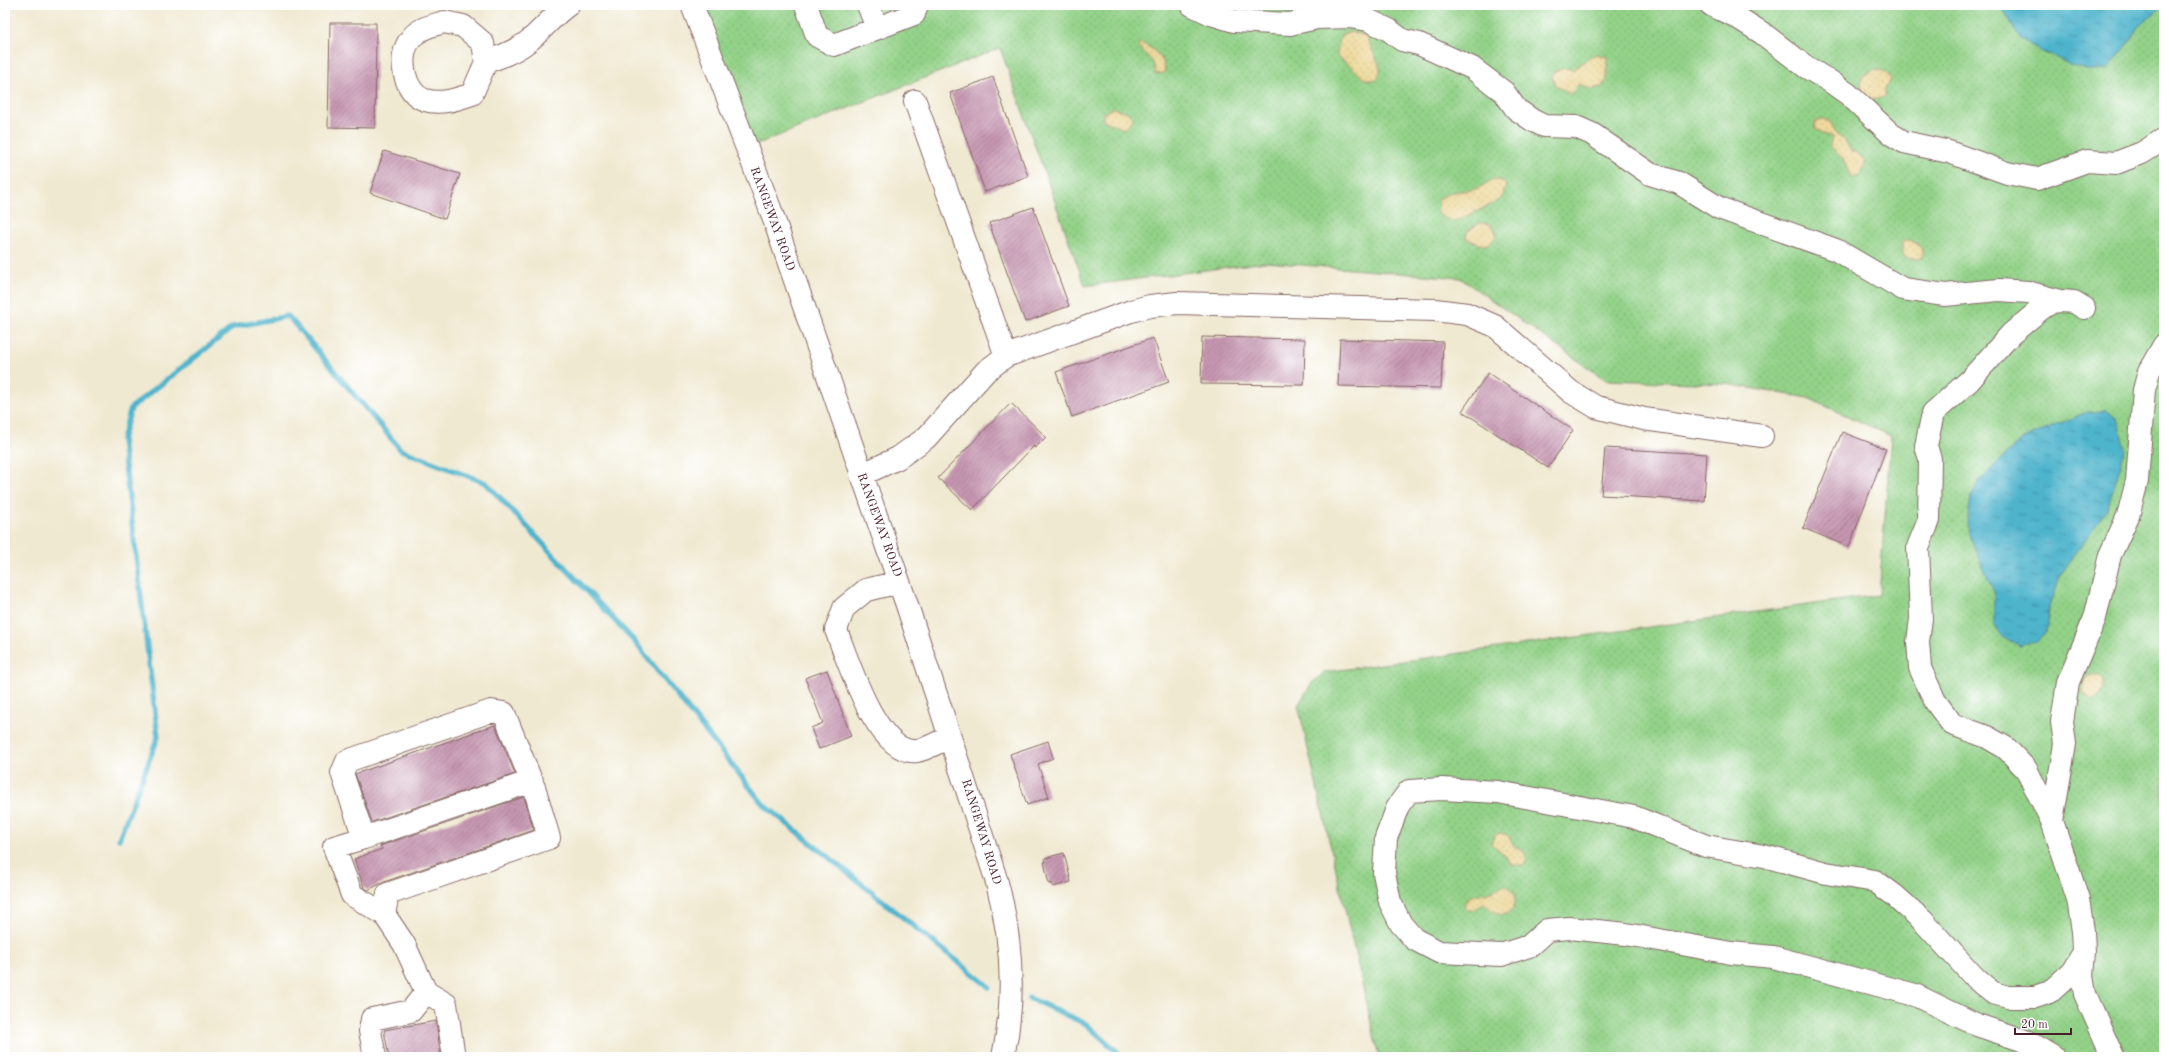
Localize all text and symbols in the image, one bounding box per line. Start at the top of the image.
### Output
street label: RANGEWAY ROAD [748,165,796,273]
street label: RANGEWAY ROAD [855,471,903,579]
street label: RANGEWAY ROAD [959,778,1003,886]
scale bar [2015,1010,2071,1036]
text: 20 m [2021,1019,2048,1031]

